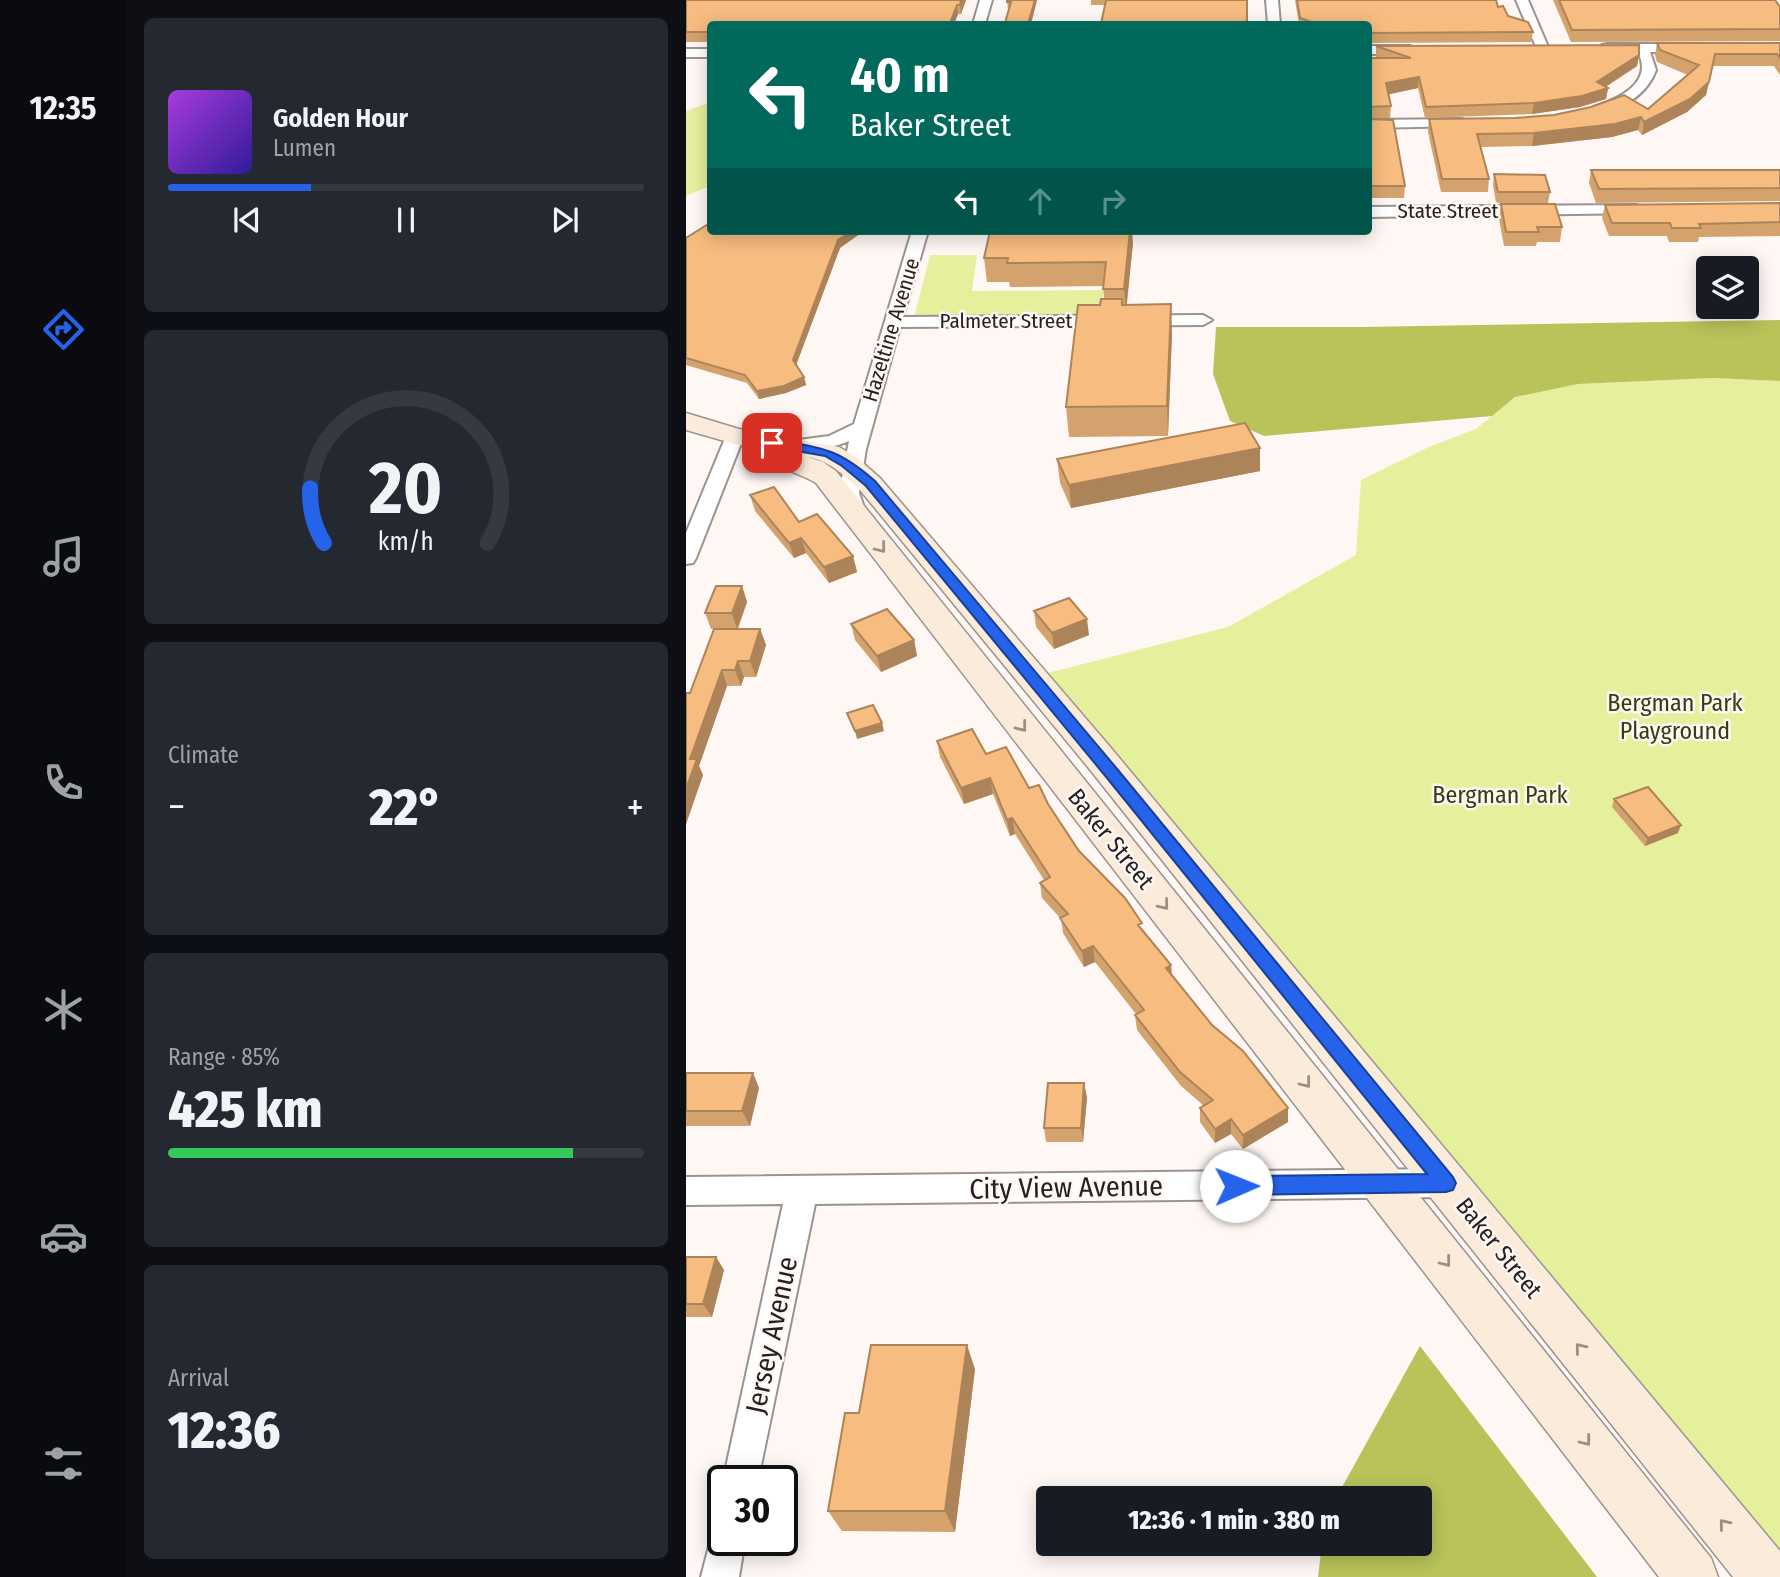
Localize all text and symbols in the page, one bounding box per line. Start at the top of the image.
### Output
text: 40 m [850,46,950,105]
icon: left [735,49,826,140]
text: 12:35 [29,89,97,127]
text: Golden Hour [273,103,408,134]
text: Baker Street [850,106,1011,144]
text: Lumen [273,134,336,162]
icon: left [948,182,986,220]
icon: ahead [1021,182,1059,220]
icon: right [1094,182,1132,220]
street label: State Street [1398,198,1499,224]
icon: previous [228,201,266,239]
icon: pause [387,201,425,239]
icon: next [546,201,584,239]
street label: Hazeltine Avenue [857,255,925,405]
map controls [1696,256,1759,319]
button: layers [1696,256,1759,319]
icon: directions [39,305,88,354]
street label: Palmeter Street [940,308,1073,334]
pin [742,413,802,473]
icon: arrive [753,424,791,462]
text: 20 [368,445,443,532]
text: km/h [378,526,434,556]
icon: music [39,532,88,581]
one-way arrow [873,540,886,552]
park label: Bergman Park Playground [1607,689,1744,745]
one-way arrow [1013,719,1026,731]
text: Climate [168,741,239,769]
icon: phone [39,758,88,807]
text: 22° [369,776,443,839]
park label: Bergman Park [1432,781,1569,809]
street label: Baker Street [1062,783,1160,895]
text: − [168,784,185,830]
text: + [627,784,644,830]
one-way arrow [1156,897,1168,910]
icon: climate [39,985,88,1034]
text: Range · 85% [168,1043,280,1071]
one-way arrow [1297,1076,1310,1088]
text: 425 km [168,1078,322,1141]
position arrow [1199,1149,1273,1223]
street label: City View Avenue [969,1169,1163,1206]
street label: Baker Street [1450,1192,1548,1304]
icon: car [39,1212,88,1261]
street label: Jersey Avenue [739,1254,804,1417]
one-way arrow [1438,1255,1451,1267]
one-way arrow [1576,1343,1588,1356]
text: Arrival [168,1364,229,1392]
text: 12:36 [168,1399,281,1462]
one-way arrow [1578,1434,1591,1446]
icon: filters [39,1439,88,1488]
speed limit sign: 30 [707,1465,798,1556]
text: 12:36 · 1 min · 380 m [1128,1505,1340,1536]
one-way arrow [1719,1520,1732,1532]

